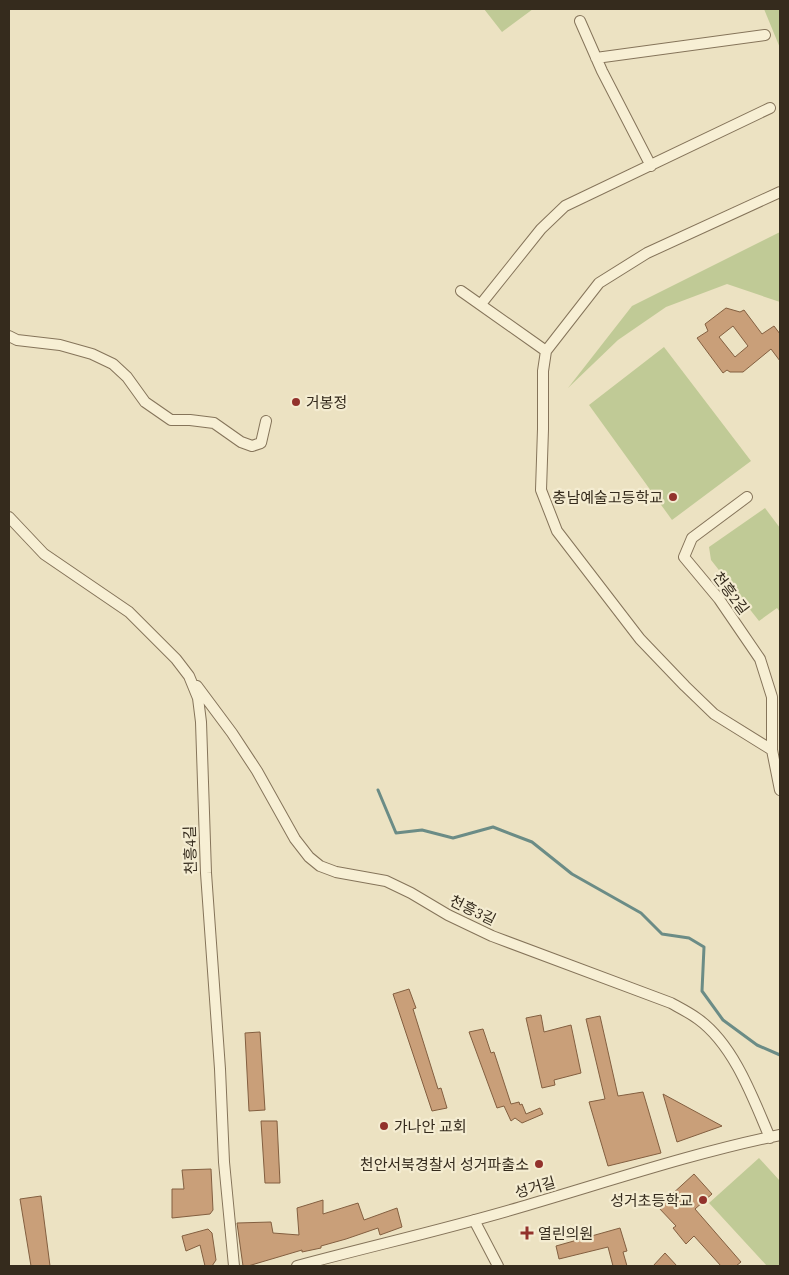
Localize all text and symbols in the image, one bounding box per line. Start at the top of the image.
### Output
place label: 거봉정 [306,392,347,413]
marker: 거봉정 [290,396,302,408]
place label: 충남예술고등학교 [553,487,663,508]
marker: 충남예술고등학교 [667,491,679,503]
street label: 천흥2길 [708,567,754,619]
street label: 천흥4길 [179,825,201,875]
street label: 천흥3길 [446,890,500,930]
place label: 가나안 교회 [394,1116,467,1137]
marker: 가나안 교회 [378,1120,390,1132]
place label: 천안서북경찰서 성거파출소 [360,1154,529,1175]
marker: 천안서북경찰서 성거파출소 [533,1158,545,1170]
street label: 성거길 [512,1171,558,1203]
place label: 성거초등학교 [610,1190,693,1211]
marker: 성거초등학교 [697,1194,709,1206]
place label: 열린의원 [538,1223,593,1244]
marker: 열린의원 [520,1226,534,1240]

